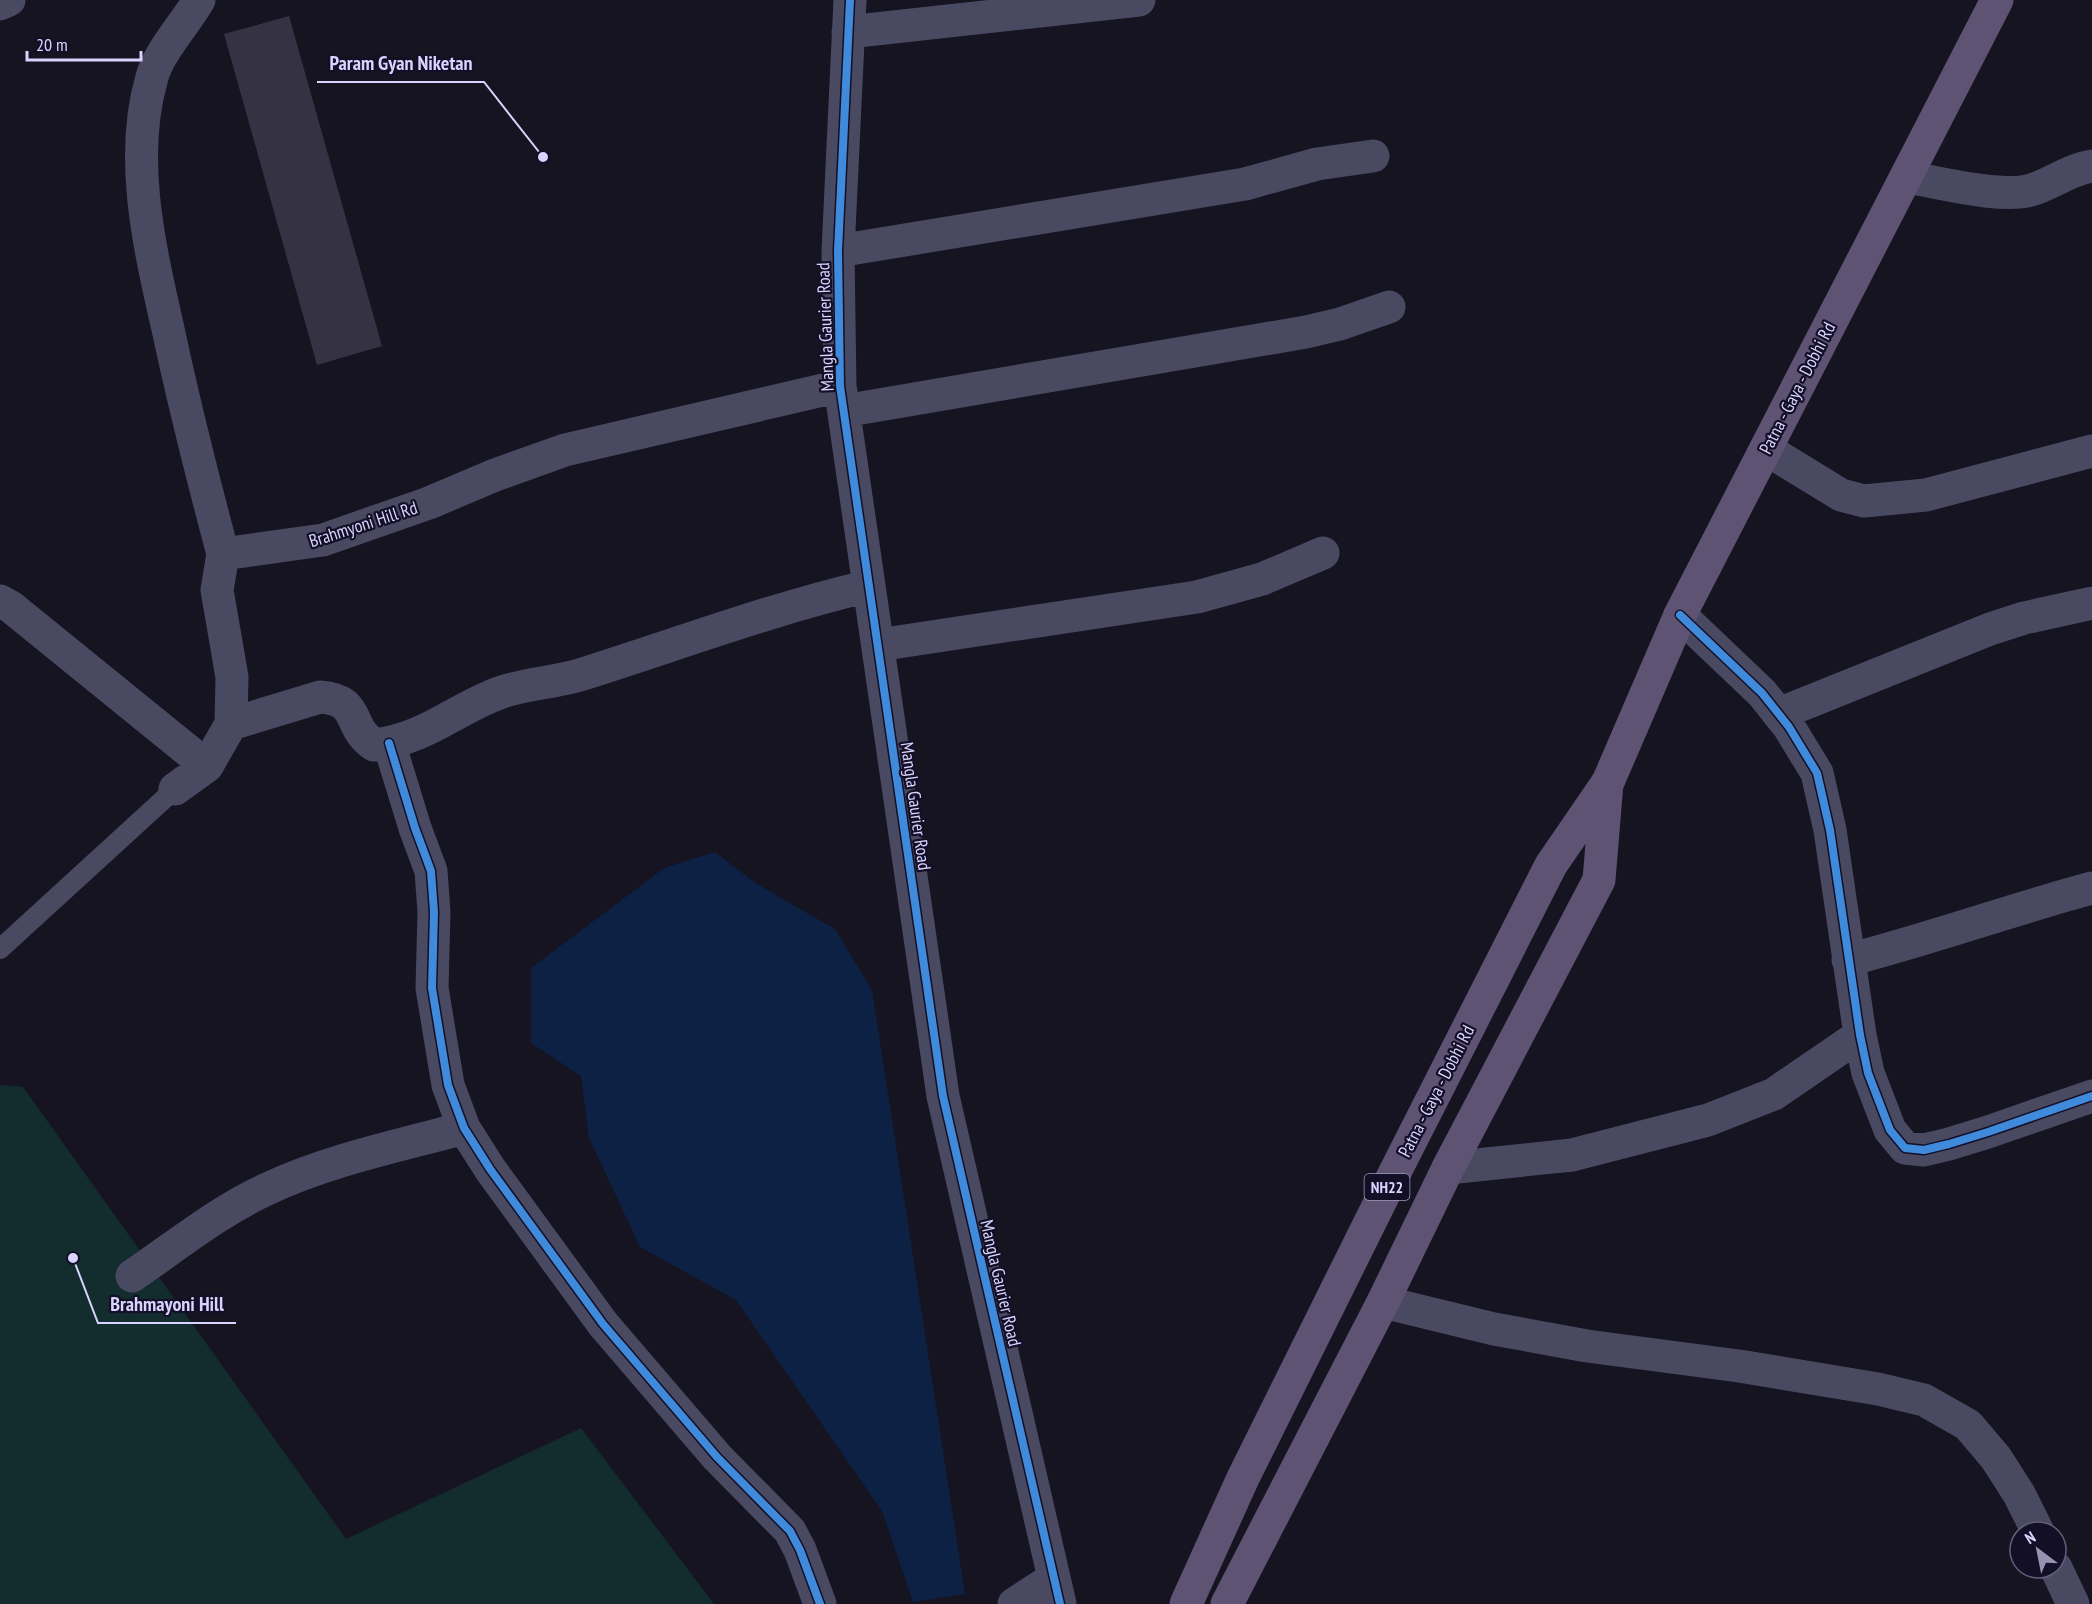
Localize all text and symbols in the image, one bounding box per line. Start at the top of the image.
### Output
scale bar [27,24,141,62]
text: 20 m [36,33,68,56]
callout: Param Gyan Niketan [317,44,484,82]
text: Param Gyan Niketan [330,50,472,76]
street label: Mangla Gaurier Road [811,262,839,392]
street label: Patna - Gaya - Dobhi Rd [1754,318,1840,458]
street label: Brahmyoni Hill Rd [306,496,420,552]
street label: Mangla Gaurier Road [896,740,936,872]
street label: Patna - Gaya - Dobhi Rd [1393,1021,1479,1161]
road number: NH22 [1364,1174,1410,1200]
street label: Mangla Gaurier Road [975,1217,1027,1349]
callout: Brahmayoni Hill [98,1285,236,1323]
text: Brahmayoni Hill [110,1291,224,1317]
north arrow [2008,1520,2068,1580]
text: N [2021,1527,2039,1548]

